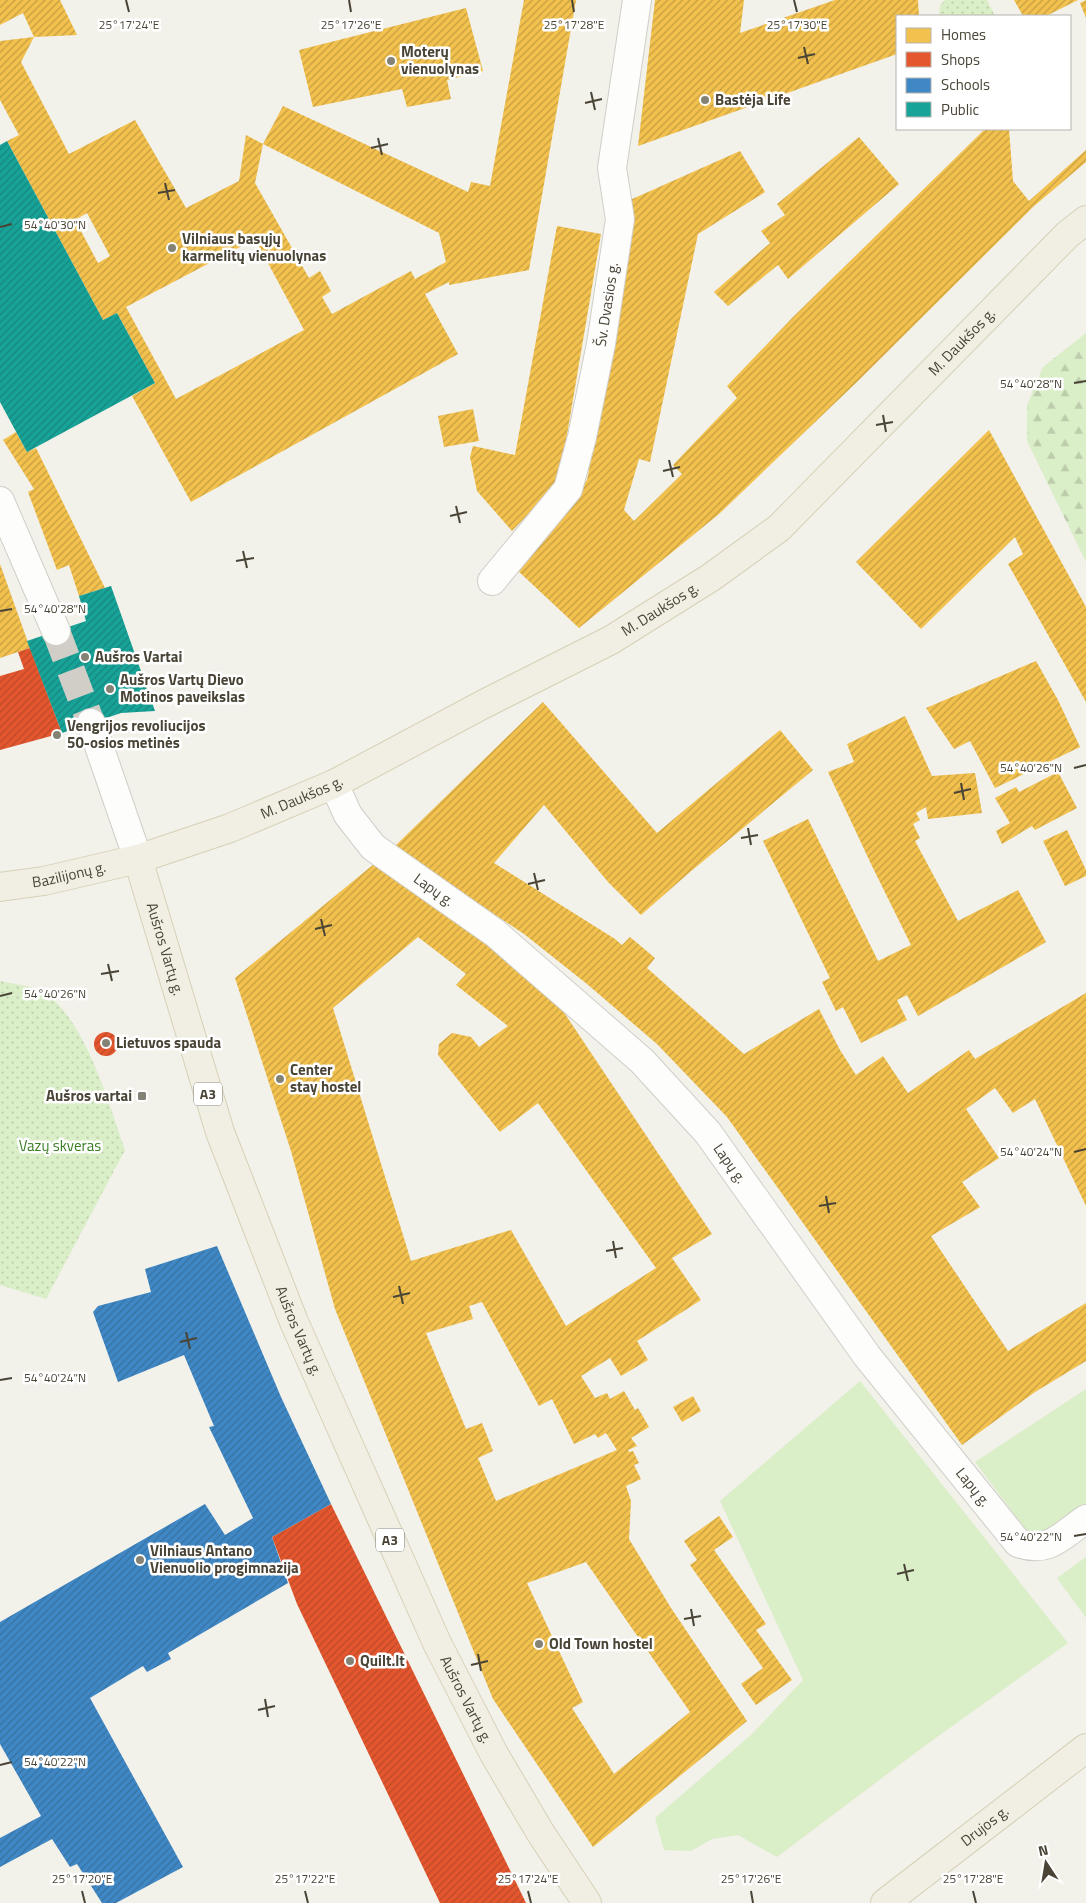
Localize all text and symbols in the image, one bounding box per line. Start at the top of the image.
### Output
text: 25°17'24"E [99,15,160,34]
text: 25°17'26"E [321,15,382,34]
text: 25°17'28"E [544,15,605,34]
text: 25°17'30"E [767,15,828,34]
legend [896,15,1071,130]
text: Homes [941,23,986,46]
place label: Moterų vienuolynas [401,40,479,80]
text: Shops [941,48,980,71]
marker: Moterų vienuolynas [385,55,397,67]
text: Schools [941,73,990,96]
place label: Bastėja Life [715,88,791,111]
marker: Bastėja Life [699,94,711,106]
text: Public [941,98,979,121]
text: 54°40'30"N [24,215,86,234]
place label: Vilniaus basųjų karmelitų vienuolynas [182,227,326,267]
marker: Vilniaus basųjų karmelitų vienuolynas [166,242,178,254]
street label: Šv. Dvasios g. [589,261,624,348]
street label: M. Daukšos g. [923,302,1000,381]
text: 54°40'28"N [1000,374,1062,393]
street label: M. Daukšos g. [616,576,703,642]
text: 54°40'28"N [24,599,86,618]
place label: Aušros Vartai [95,645,182,668]
marker: Aušros Vartai [79,651,91,663]
place label: Aušros Vartų Dievo Motinos paveikslas [120,668,245,708]
marker: Aušros Vartų Dievo Motinos paveikslas [104,683,116,695]
place label: Vengrijos revoliucijos 50-osios metinės [67,714,205,754]
marker: Vengrijos revoliucijos 50-osios metinės [51,729,63,741]
text: 54°40'26"N [1000,758,1062,777]
street label: M. Daukšos g. [257,769,347,825]
street label: Bazilijonų g. [30,855,108,894]
street label: Lapų g. [409,867,459,912]
street label: Aušros Vartų g. [141,900,190,998]
text: 54°40'26"N [24,984,86,1003]
place label: Lietuvos spauda [116,1031,222,1054]
marker: Lietuvos spauda [100,1037,112,1049]
place label: Center stay hostel [290,1058,361,1098]
marker: Center stay hostel [274,1073,286,1085]
road number: A3 [194,1082,222,1106]
place label: Aušros vartai [46,1084,132,1107]
marker: Aušros vartai [136,1090,148,1102]
park label: Vazų skveras [19,1134,101,1157]
street label: Lapų g. [708,1138,753,1188]
text: 54°40'24"N [1000,1142,1062,1161]
street label: Aušros Vartų g. [270,1282,329,1379]
text: 54°40'24"N [24,1368,86,1387]
street label: Lapų g. [950,1462,996,1512]
text: 54°40'22"N [1000,1527,1062,1546]
road number: A3 [376,1528,404,1552]
place label: Vilniaus Antano Vienuolio progimnazija [150,1539,299,1579]
marker: Vilniaus Antano Vienuolio progimnazija [134,1554,146,1566]
place label: Old Town hostel [549,1632,653,1655]
marker: Old Town hostel [533,1638,545,1650]
place label: Quilt.lt [360,1649,405,1672]
street label: Aušros Vartų g. [434,1652,499,1747]
marker: Quilt.lt [344,1655,356,1667]
text: 54°40'22"N [24,1752,86,1771]
street label: Drujos g. [956,1800,1013,1852]
north arrow [1021,1838,1071,1888]
text: N [1036,1839,1050,1861]
text: 25°17'20"E [52,1869,113,1888]
text: 25°17'22"E [275,1869,336,1888]
text: 25°17'24"E [498,1869,559,1888]
text: 25°17'26"E [721,1869,782,1888]
text: 25°17'28"E [943,1869,1004,1888]

